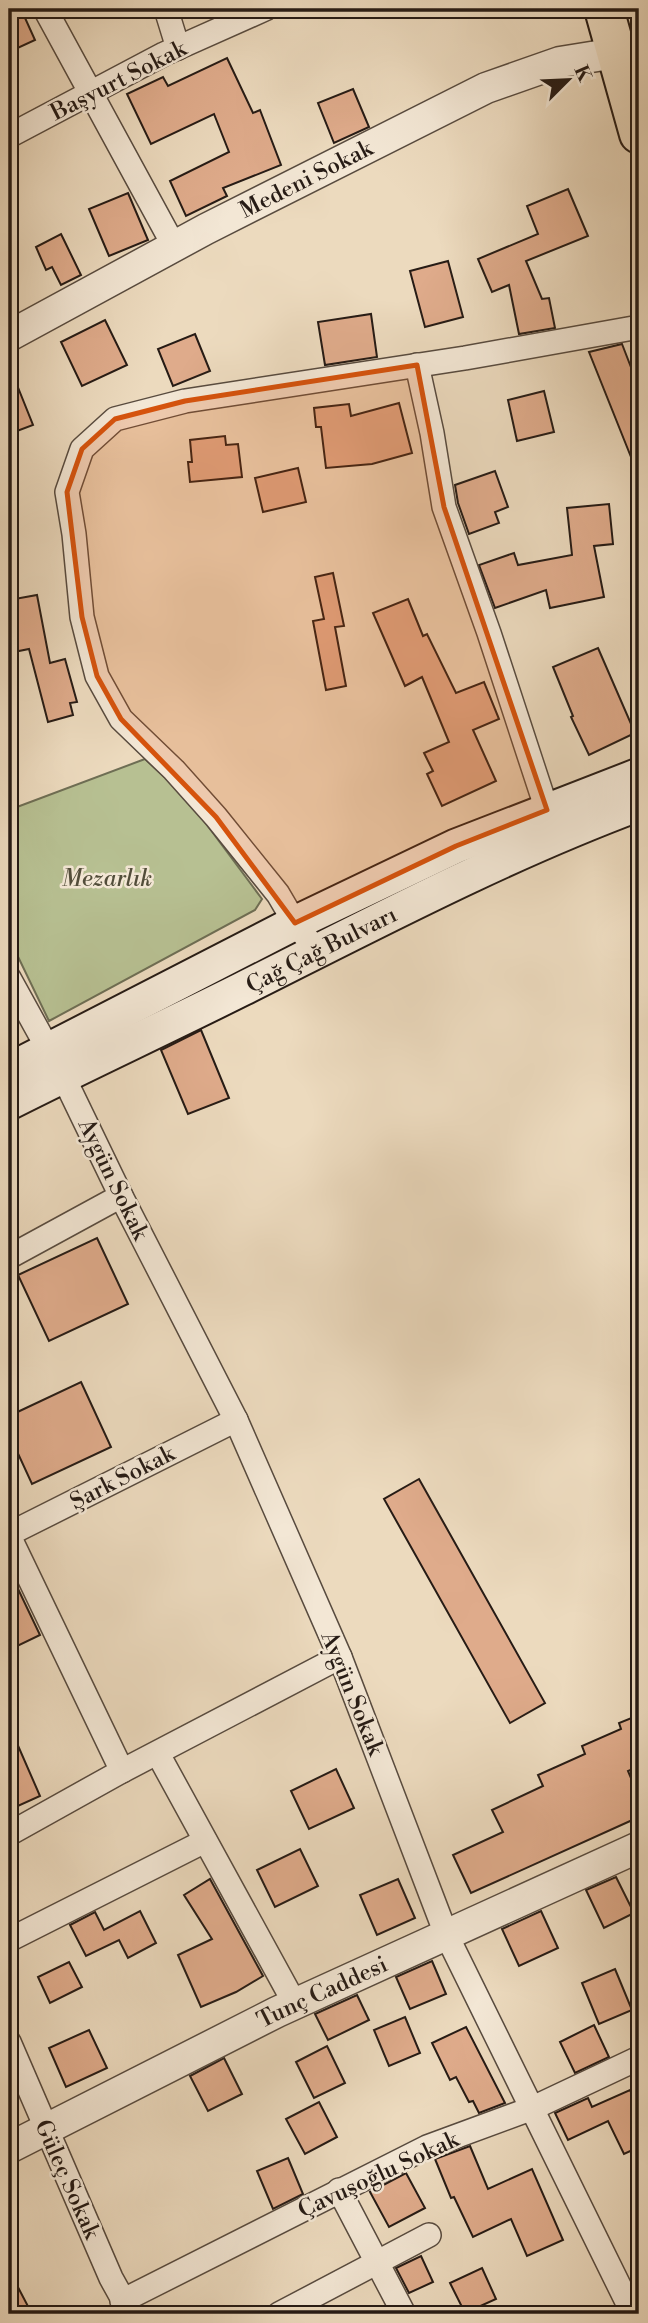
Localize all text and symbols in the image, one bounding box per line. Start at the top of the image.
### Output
street label: Başyurt Sokak [45,34,192,128]
north arrow [532,46,602,116]
text: K [569,62,597,86]
street label: Medeni Sokak [235,134,378,225]
park label: Mezarlık [62,865,152,893]
street label: Çağ Çağ Bulvarı [242,901,402,1000]
street label: Aygün Sokak [71,1113,155,1245]
street label: Şark Sokak [65,1439,180,1516]
street label: Aygün Sokak [314,1626,390,1760]
street label: Tunç Caddesi [253,1951,392,2035]
street label: Güleç Sokak [28,2116,106,2244]
street label: Çavuşoğlu Sokak [294,2125,464,2224]

